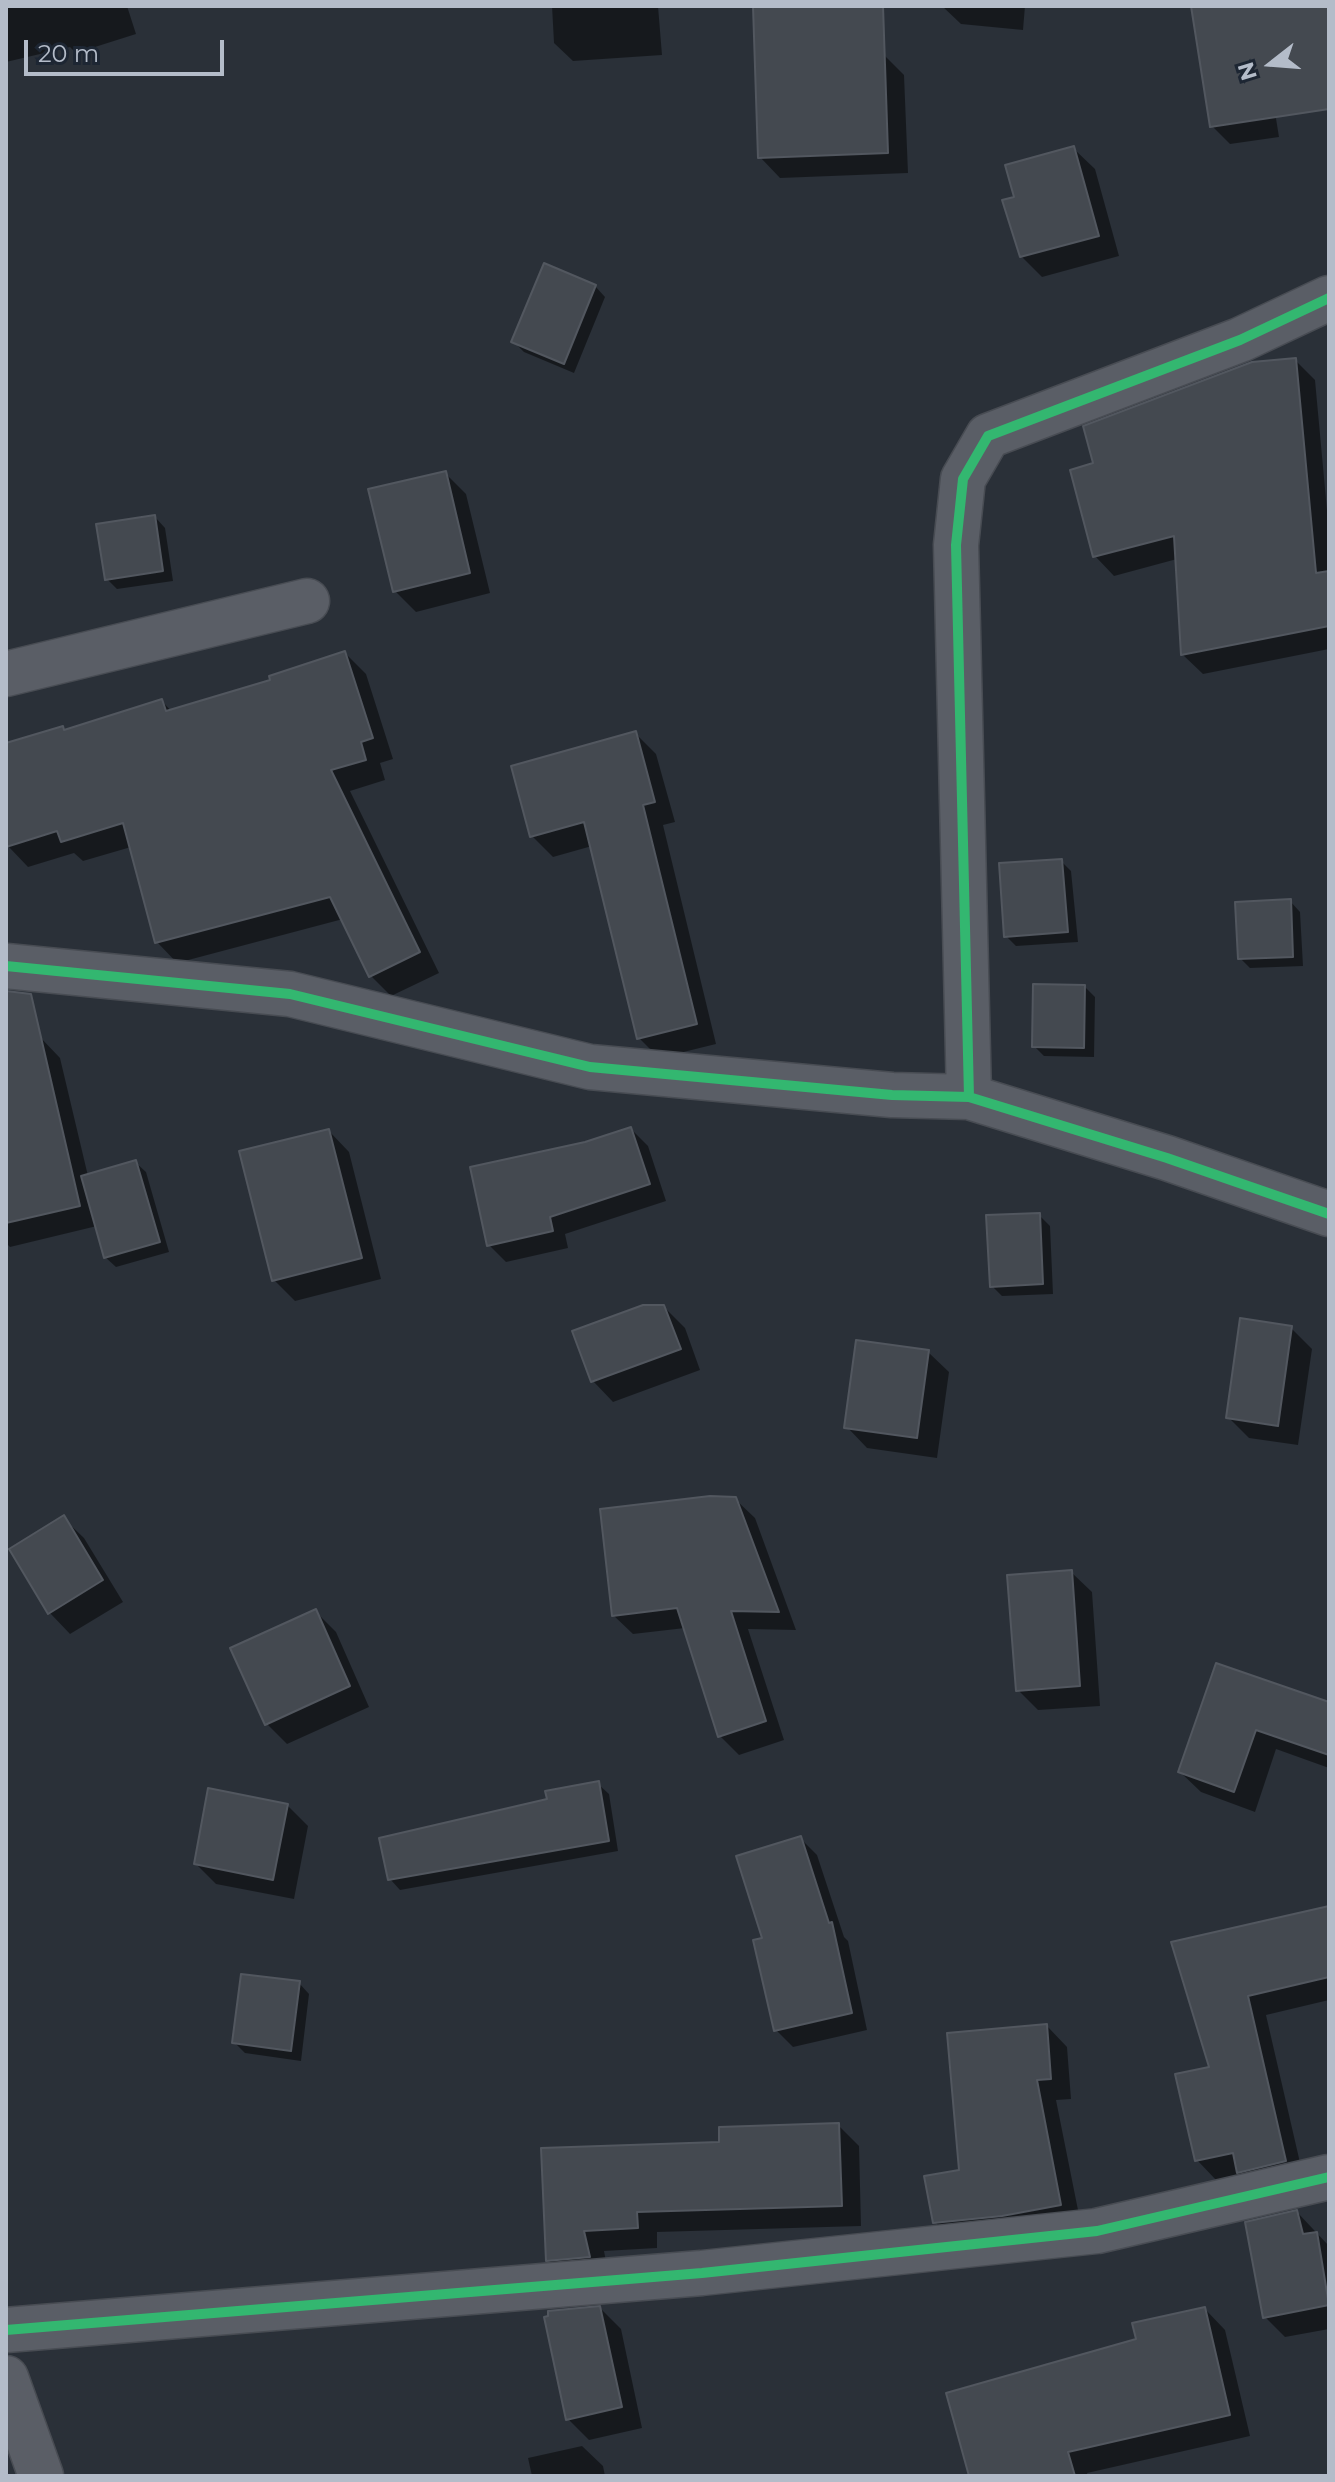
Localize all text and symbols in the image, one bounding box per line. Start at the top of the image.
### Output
scale bar [28,24,228,74]
north arrow [1231,24,1311,104]
text: 20 m [38,39,99,68]
text: N [1232,59,1263,84]

